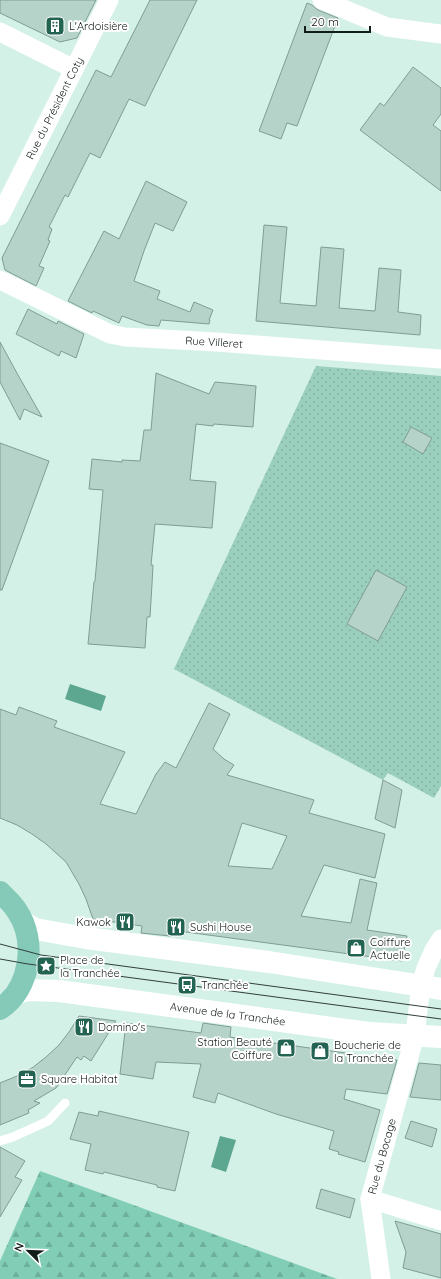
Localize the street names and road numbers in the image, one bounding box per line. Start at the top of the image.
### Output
street label: Rue du Président Coty [23,54,86,162]
street label: Rue Villeret [185,333,244,351]
street label: Avenue de la Tranchée [169,999,286,1029]
street label: Rue du Bocage [365,1117,399,1196]

